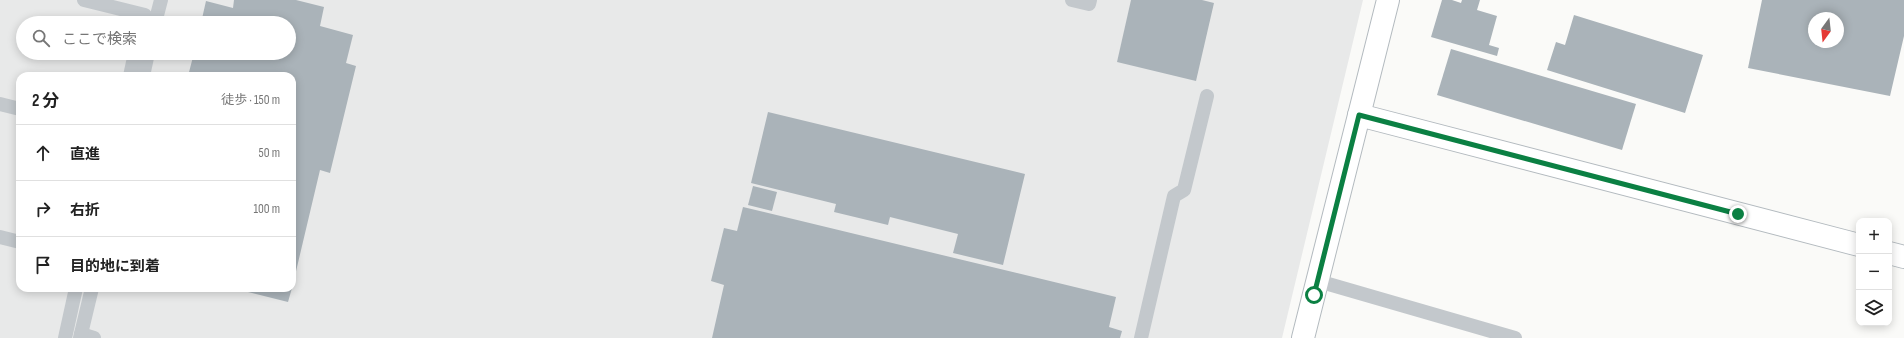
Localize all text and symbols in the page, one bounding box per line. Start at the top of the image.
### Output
north arrow [1808,12,1844,48]
search box [16,16,296,60]
icon: search [30,27,52,49]
text: ここで検索 [62,30,137,49]
text: 2 分 [32,91,59,111]
text: 徒歩 · 150 m [221,92,280,108]
icon: ahead [32,142,54,164]
text: 直進 [70,145,100,164]
text: 50 m [259,145,280,161]
icon: right [32,198,54,220]
text: 右折 [70,201,100,220]
text: 100 m [253,201,280,217]
route end [1729,205,1747,223]
map controls [1856,218,1892,326]
button: + [1856,218,1892,254]
icon: arrive [32,254,54,276]
button: − [1856,254,1892,290]
text: 目的地に到着 [70,257,160,276]
route start [1305,286,1323,304]
button: layers [1856,290,1892,326]

